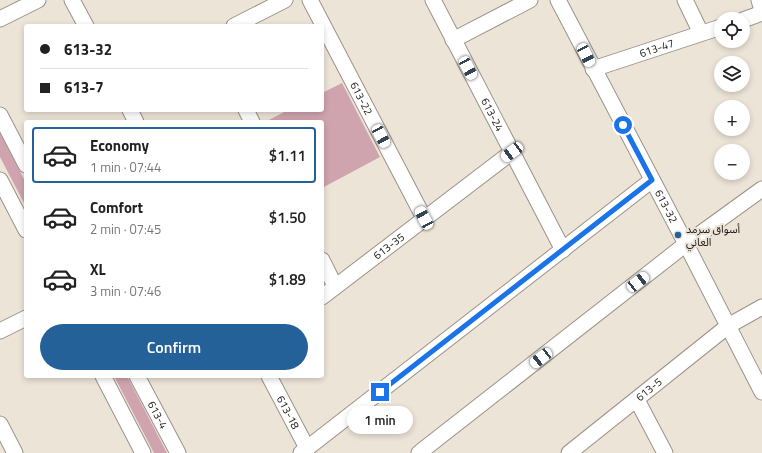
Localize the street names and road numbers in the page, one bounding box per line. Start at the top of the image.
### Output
street label: 613-47 [637,35,676,61]
street label: 613-22 [346,79,377,118]
street label: 613-24 [477,95,508,134]
street label: 613-32 [651,187,682,226]
street label: 613-35 [370,229,408,263]
street label: 613-5 [632,374,665,405]
street label: 613-18 [273,393,304,432]
street label: 613-4 [144,398,172,432]

